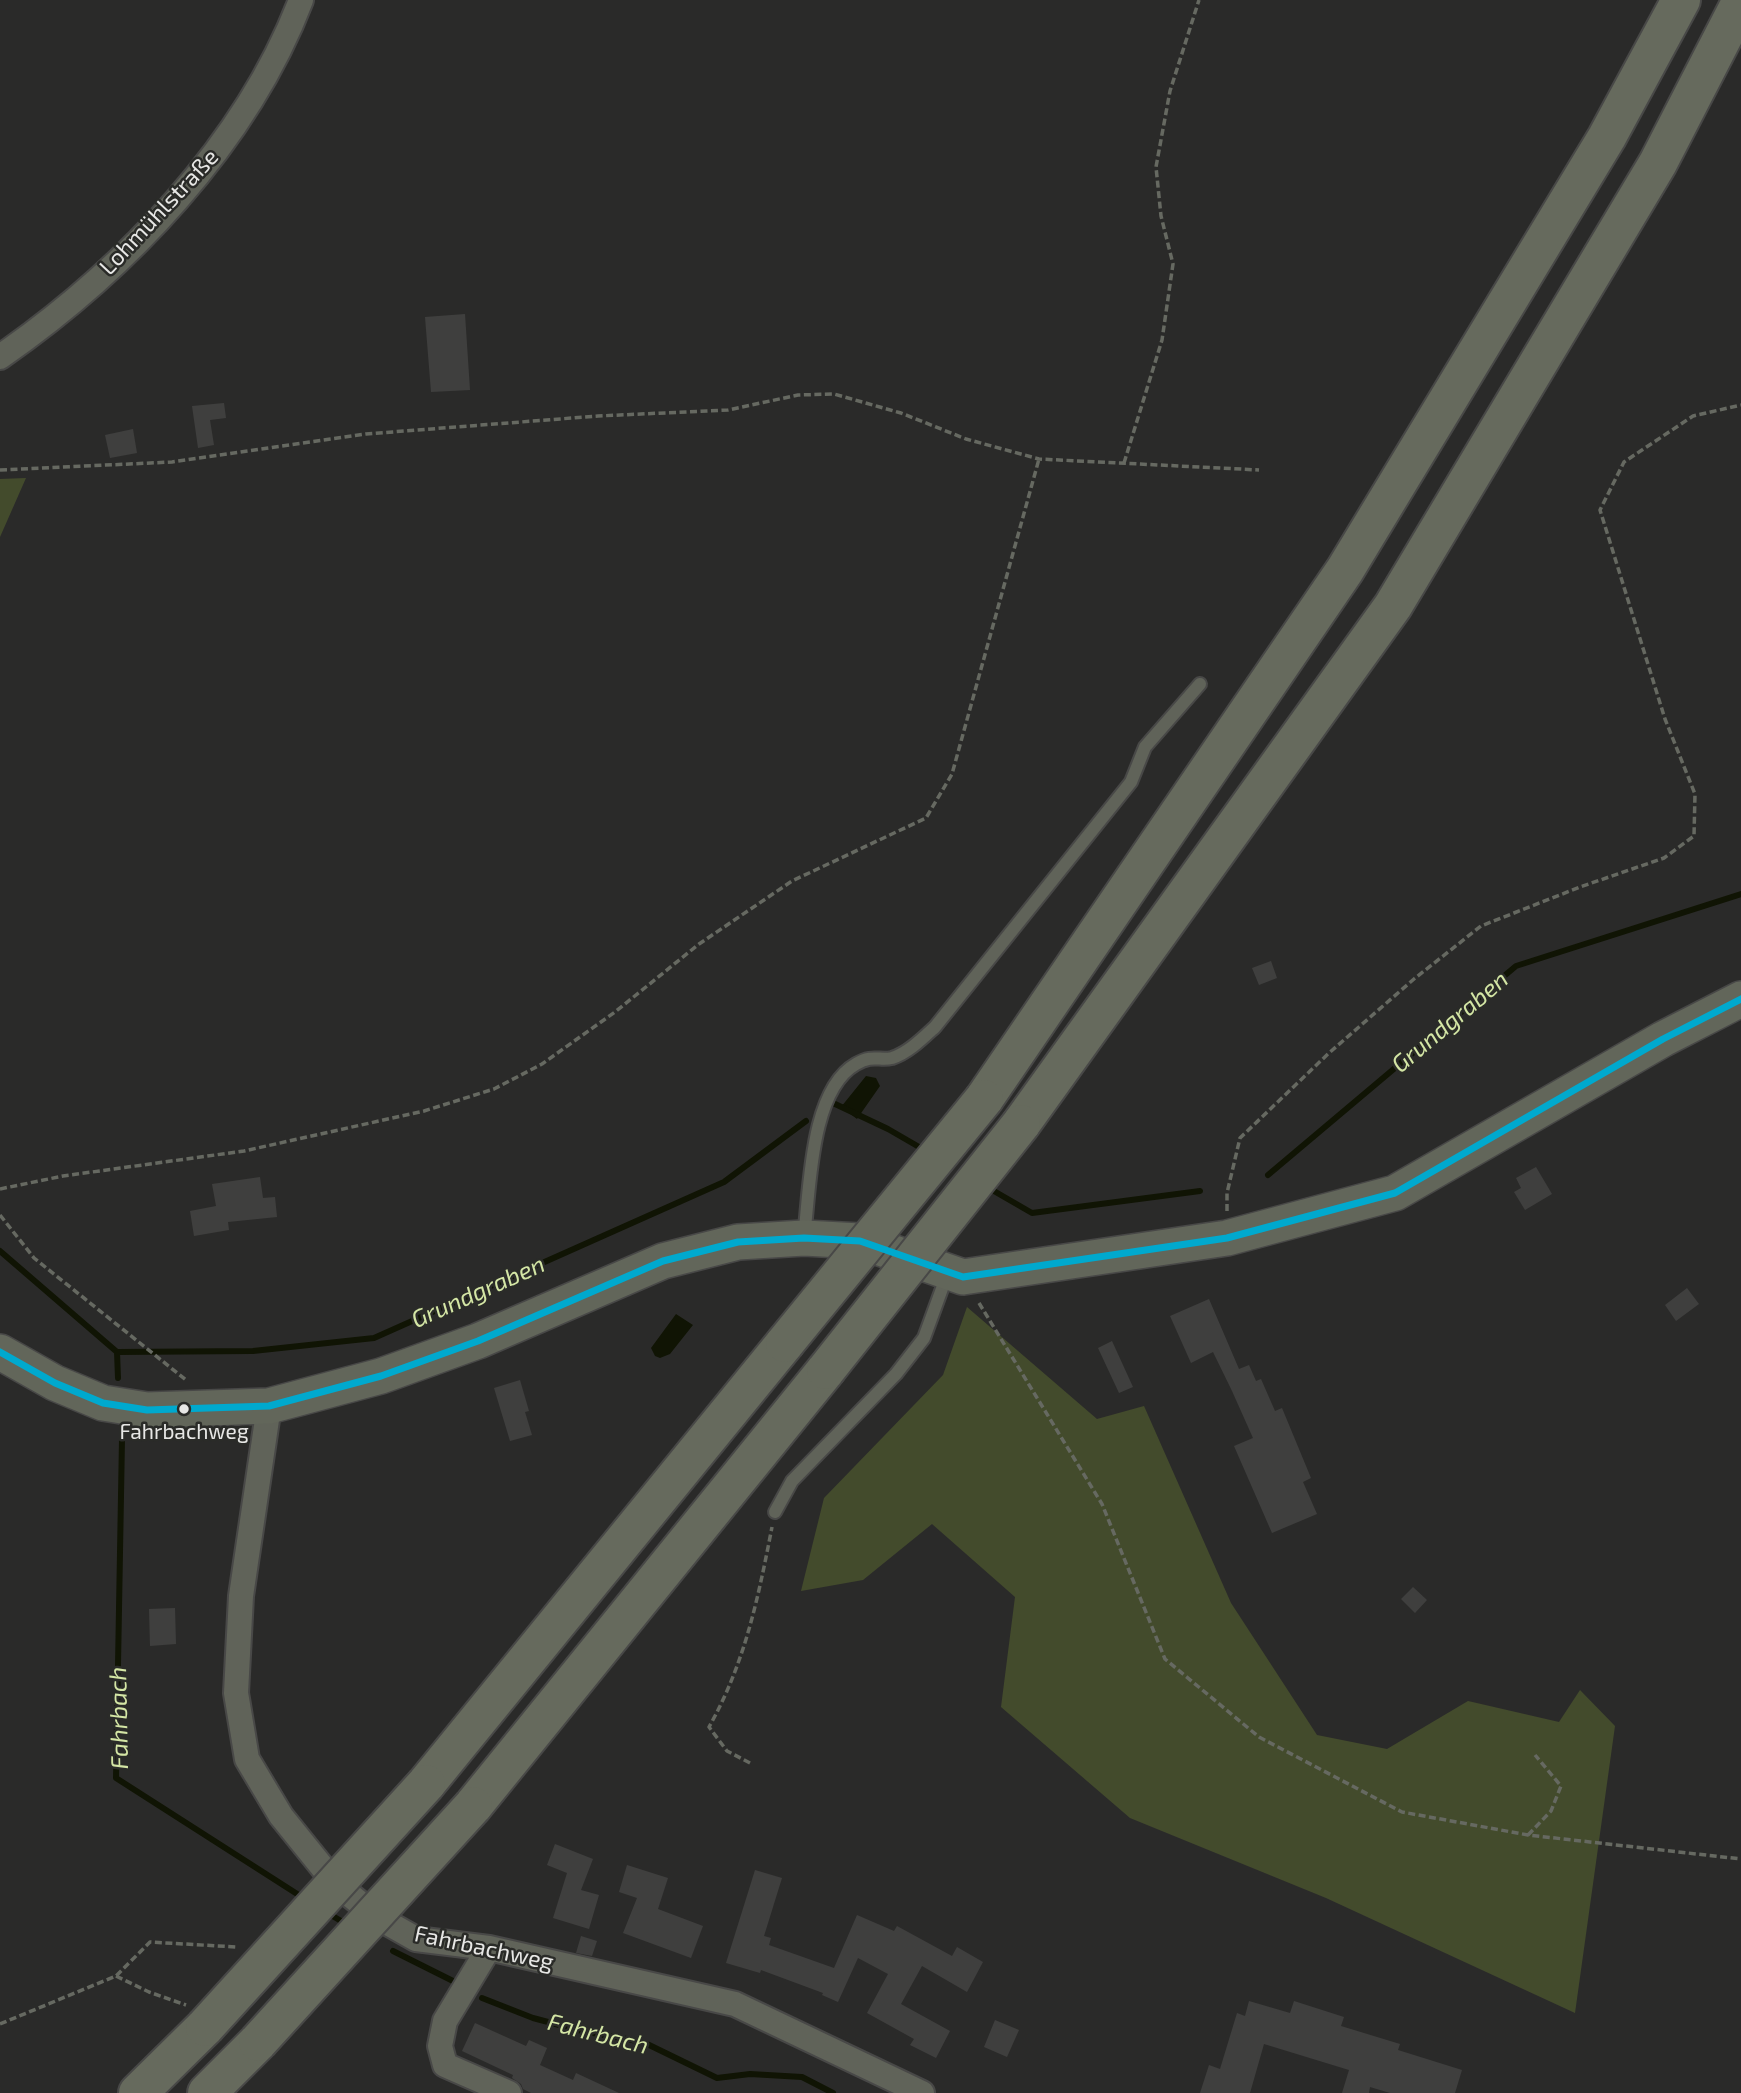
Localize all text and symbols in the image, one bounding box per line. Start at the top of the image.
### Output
street label: Lohmühlstraße [94,143,224,281]
water label: Grundgraben [1386,965,1514,1079]
water label: Grundgraben [407,1250,549,1334]
marker: Fahrbachweg [177,1402,191,1416]
place label: Fahrbachweg [119,1419,249,1445]
water label: Fahrbach [104,1666,134,1770]
street label: Fahrbachweg [412,1920,556,1976]
water label: Fahrbach [545,2008,651,2060]

